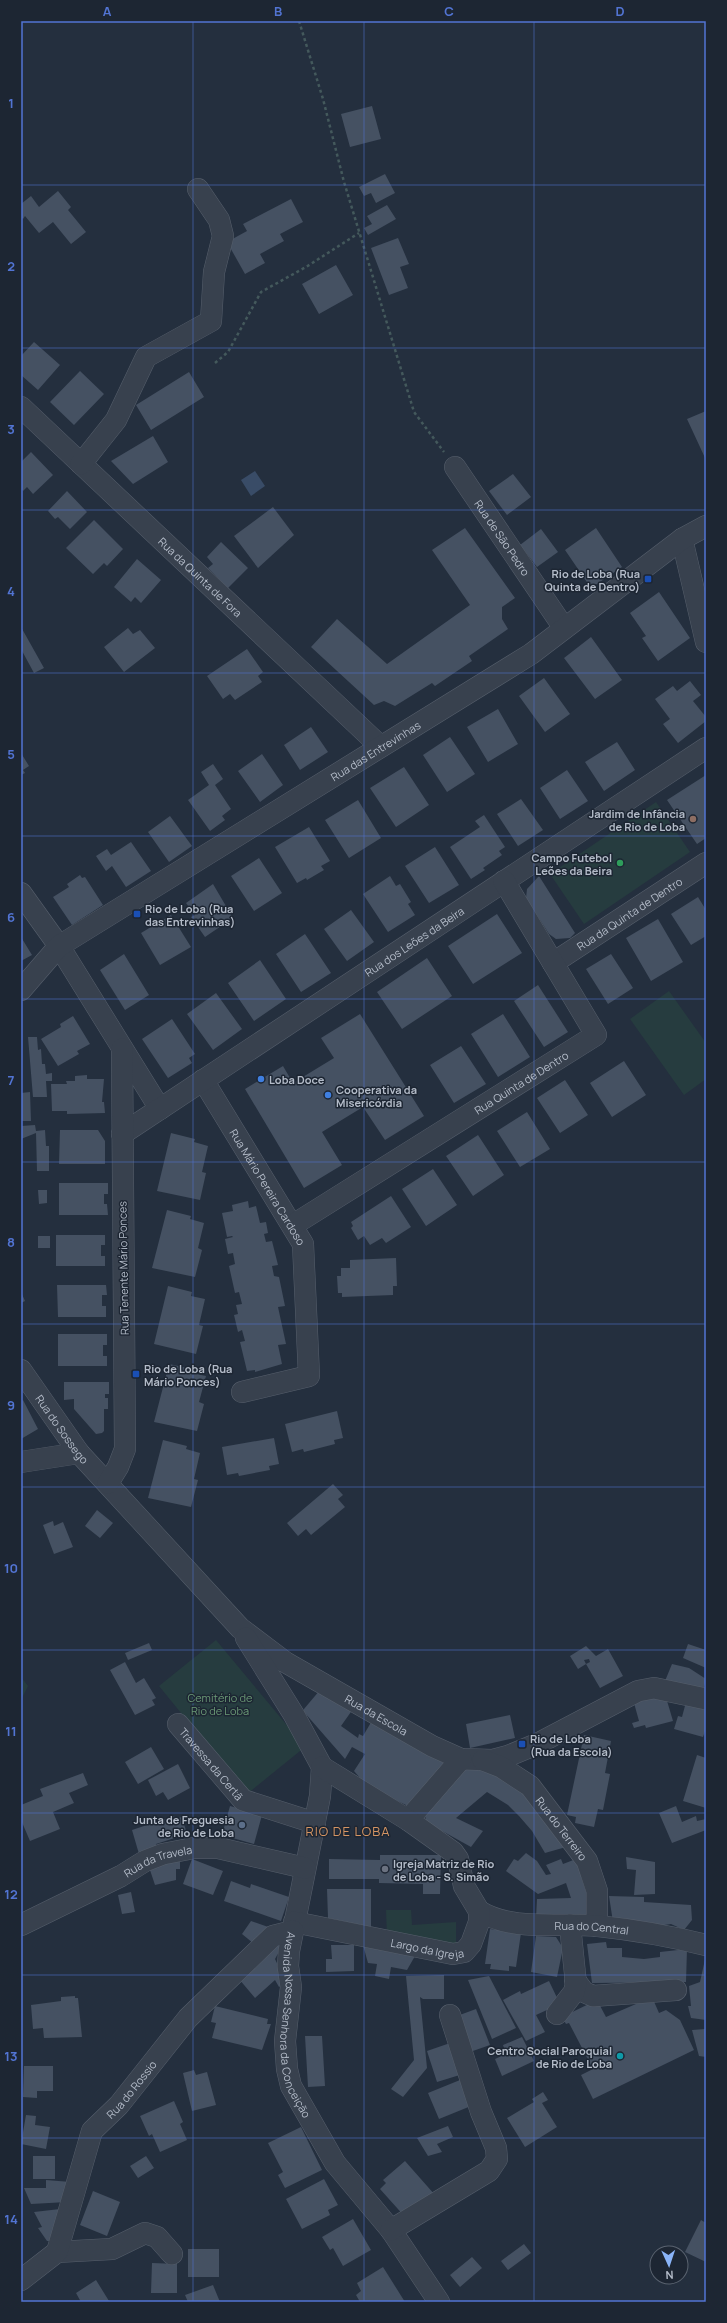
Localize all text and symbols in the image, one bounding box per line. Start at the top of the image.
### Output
text: A [103,2,112,20]
text: B [274,2,282,20]
text: C [444,2,454,20]
text: D [615,2,625,20]
text: 1 [8,94,14,112]
text: 2 [7,257,15,275]
text: 3 [7,420,15,438]
street label: Rua de São Pedro [472,497,534,579]
street label: Rua da Quinta de Fora [155,533,246,620]
place label: Rio de Loba (Rua Quinta de Dentro) [545,566,640,594]
marker: Rio de Loba (Rua Quinta de Dentro) [643,574,653,584]
text: 4 [7,582,15,600]
street label: Rua das Entrevinhas [328,717,423,784]
text: 5 [7,745,15,763]
place label: Jardim de Infância de Rio de Loba [589,806,685,834]
marker: Jardim de Infância de Rio de Loba [688,814,698,824]
place label: Campo Futebol Leões da Beira [531,850,612,878]
marker: Campo Futebol Leões da Beira [615,858,625,868]
street label: Rua da Quinta de Dentro [574,873,685,953]
place label: Rio de Loba (Rua das Entrevinhas) [145,901,235,929]
street label: Rua dos Leões da Beira [361,903,467,979]
text: 6 [7,908,15,926]
marker: Rio de Loba (Rua das Entrevinhas) [132,909,142,919]
street label: Rua Quinta de Dentro [471,1047,571,1117]
text: 7 [8,1071,15,1089]
place label: Loba Doce [269,1072,325,1087]
marker: Loba Doce [256,1074,266,1084]
place label: Cooperativa da Misericórdia [336,1082,417,1110]
marker: Cooperativa da Misericórdia [323,1090,333,1100]
street label: Rua Mário Pereira Cardoso [227,1126,310,1248]
street label: Rua Tenente Mário Ponces [114,1201,132,1335]
text: 8 [7,1233,15,1251]
place label: Rio de Loba (Rua Mário Ponces) [144,1361,232,1389]
marker: Rio de Loba (Rua Mário Ponces) [131,1369,141,1379]
street label: Rua do Sossego [33,1391,93,1467]
text: 9 [7,1396,15,1414]
text: 10 [4,1559,18,1577]
park label: Cemitério de Rio de Loba [187,1690,253,1718]
street label: Rua da Escola [343,1691,411,1738]
text: 11 [5,1722,17,1740]
street label: Travessa da Certã [177,1724,247,1803]
place label: Rio de Loba (Rua da Escola) [530,1731,613,1759]
marker: Rio de Loba (Rua da Escola) [517,1739,527,1749]
street label: Rua do Terreiro [533,1793,591,1864]
place label: Junta de Freguesia de Rio de Loba [134,1812,234,1840]
marker: Junta de Freguesia de Rio de Loba [237,1820,247,1830]
district label: RIO DE LOBA [306,1822,390,1840]
street label: Rua da Travela [121,1841,193,1880]
place label: Igreja Matriz de Rio de Loba - S. Simão [393,1856,494,1884]
marker: Igreja Matriz de Rio de Loba - S. Simão [380,1864,390,1874]
text: 12 [4,1885,18,1903]
street label: Rua do Central [554,1917,630,1937]
street label: Avenida Nossa Senhora da Conceição [277,1931,315,2121]
street label: Largo da Igreja [390,1934,465,1962]
place label: Centro Social Paroquial de Rio de Loba [487,2043,612,2071]
text: 13 [4,2047,18,2065]
marker: Centro Social Paroquial de Rio de Loba [615,2051,625,2061]
street label: Rua do Rossio [103,2056,160,2121]
text: 14 [4,2210,18,2228]
north arrow [649,2245,689,2285]
text: N [665,2268,674,2283]

